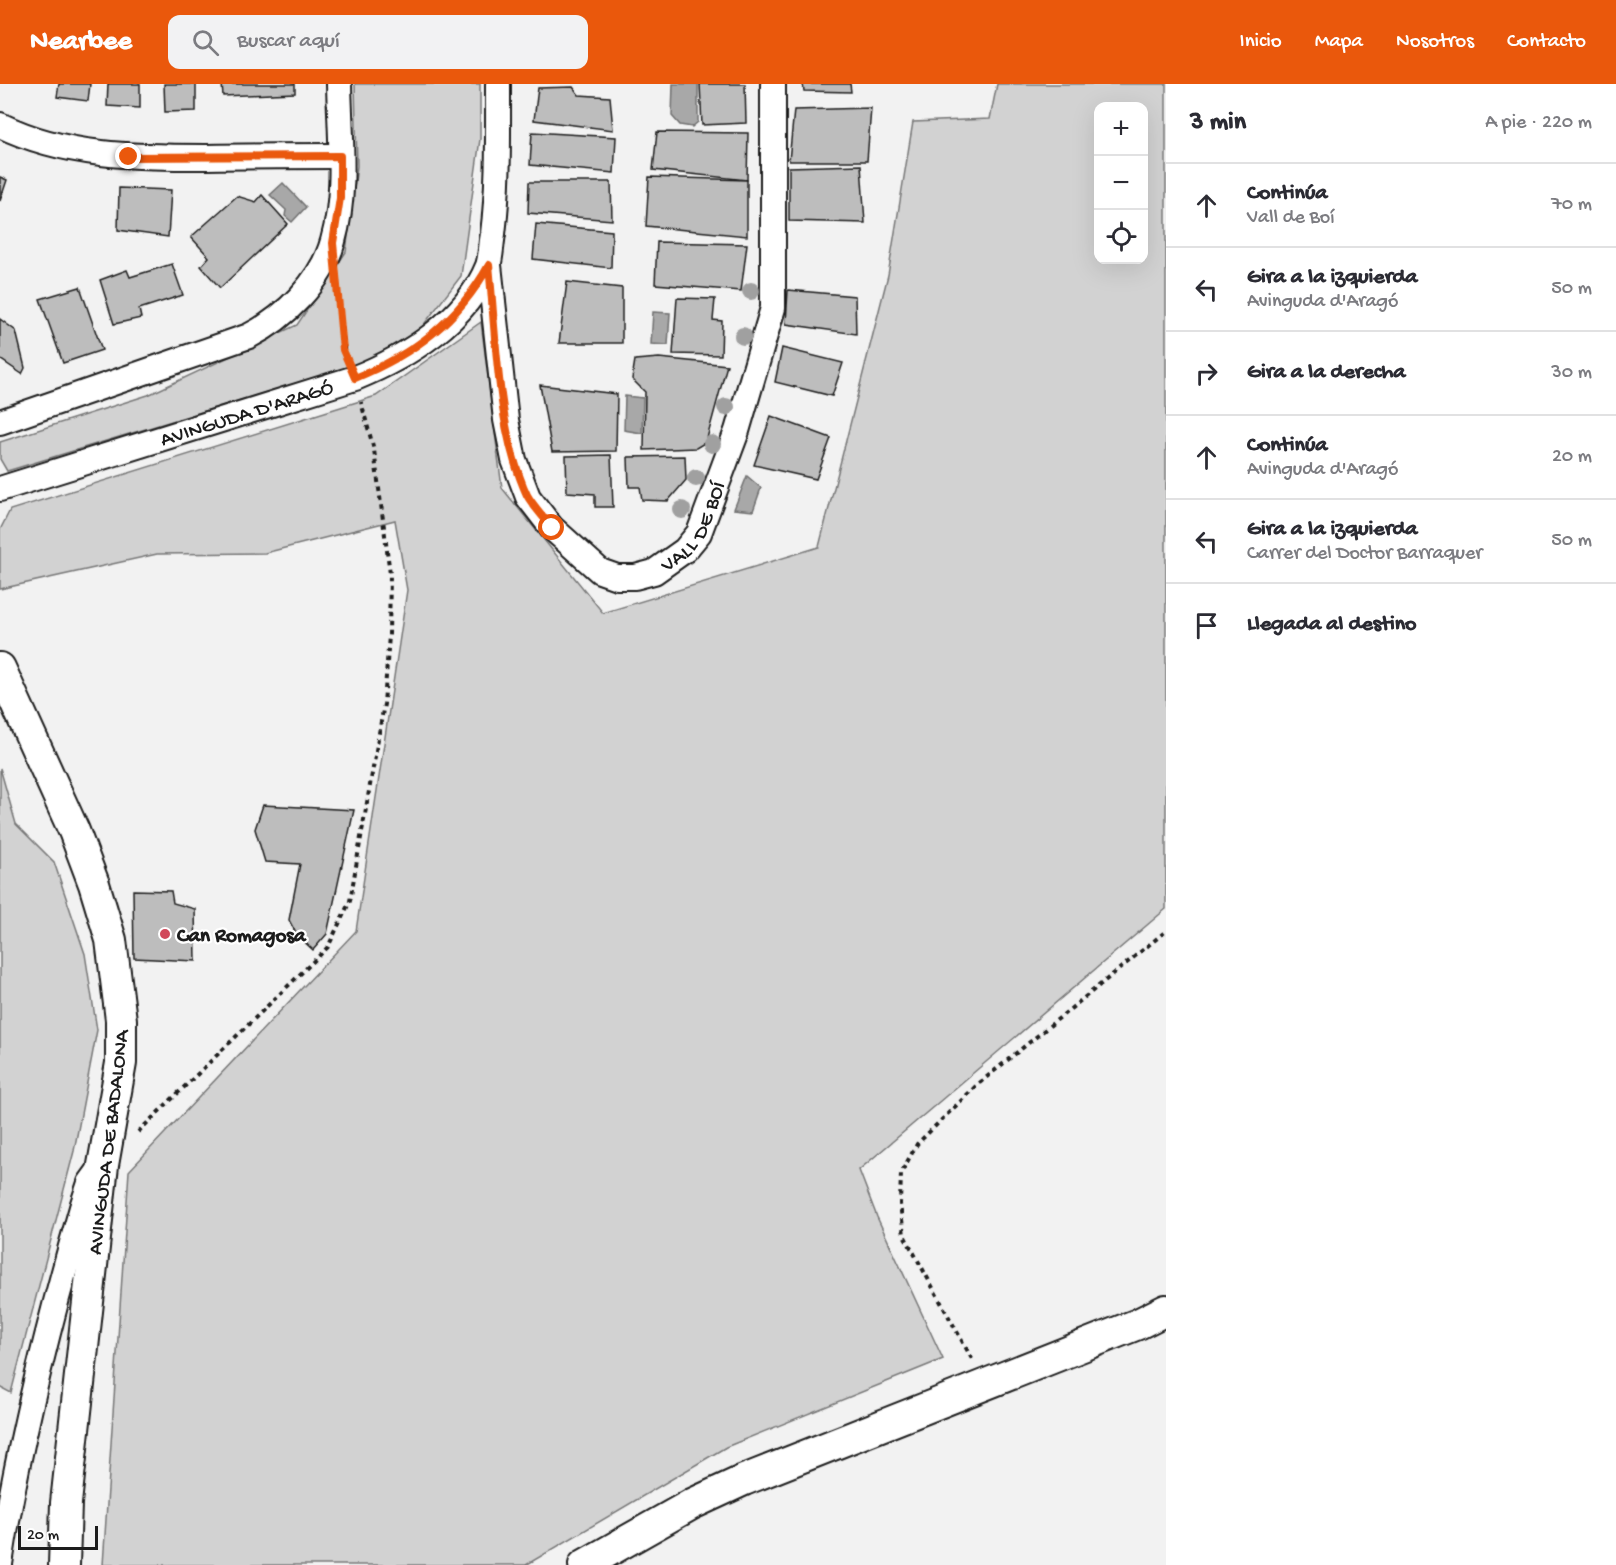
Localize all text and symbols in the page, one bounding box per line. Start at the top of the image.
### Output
search box [168,15,588,69]
text: Nearbee [30,26,132,59]
icon: search [189,26,222,59]
text: Buscar aquí [237,29,340,55]
text: Inicio [1240,30,1282,55]
text: Mapa [1315,30,1363,55]
text: Nosotros [1396,30,1474,55]
text: Contacto [1507,30,1586,55]
map controls [1094,102,1148,264]
button: + [1094,102,1148,156]
text: 3 min [1190,108,1246,139]
text: A pie · 220 m [1485,112,1592,135]
route end [115,143,141,169]
button: − [1094,156,1148,210]
text: Continúa [1247,181,1328,207]
icon: ahead [1190,189,1223,222]
text: 70 m [1551,194,1592,217]
text: Vall de Boí [1247,207,1335,230]
button: locate [1094,210,1148,264]
text: Gira a la izquierda [1247,265,1418,291]
icon: left [1190,273,1223,306]
text: 50 m [1551,278,1592,301]
text: Avinguda d'Aragó [1247,291,1398,314]
icon: right [1190,357,1223,390]
text: Gira a la derecha [1247,360,1405,386]
text: 30 m [1551,362,1592,385]
street label: AVINGUDA D'ARAGÓ [158,376,337,454]
text: Continúa [1247,433,1328,459]
icon: ahead [1190,441,1223,474]
text: 20 m [1552,446,1592,469]
text: Avinguda d'Aragó [1247,459,1398,482]
street label: VALL DE BOÍ [656,479,733,580]
route start [538,514,564,540]
text: Gira a la izquierda [1247,517,1418,543]
icon: left [1190,525,1223,558]
text: 50 m [1551,530,1592,553]
text: Carrer del Doctor Barraquer [1247,543,1482,566]
icon: arrive [1190,609,1223,642]
text: Llegada al destino [1247,612,1417,638]
place label: Can Romagosa [176,925,307,950]
marker: Can Romagosa [158,927,172,941]
street label: AVINGUDA DE BADALONA [84,1027,137,1256]
scale bar [18,1523,98,1550]
text: 20 m [27,1527,59,1546]

